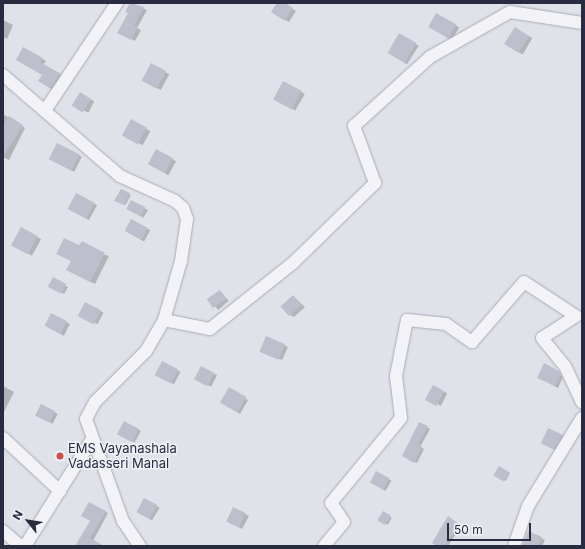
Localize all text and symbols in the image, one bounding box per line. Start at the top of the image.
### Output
place label: EMS Vayanashala Vadasseri Manal [68,441,177,472]
marker: EMS Vayanashala Vadasseri Manal [55,451,65,461]
north arrow [8,501,48,541]
text: N [9,508,26,522]
scale bar [449,515,533,541]
text: 50 m [454,522,483,537]

